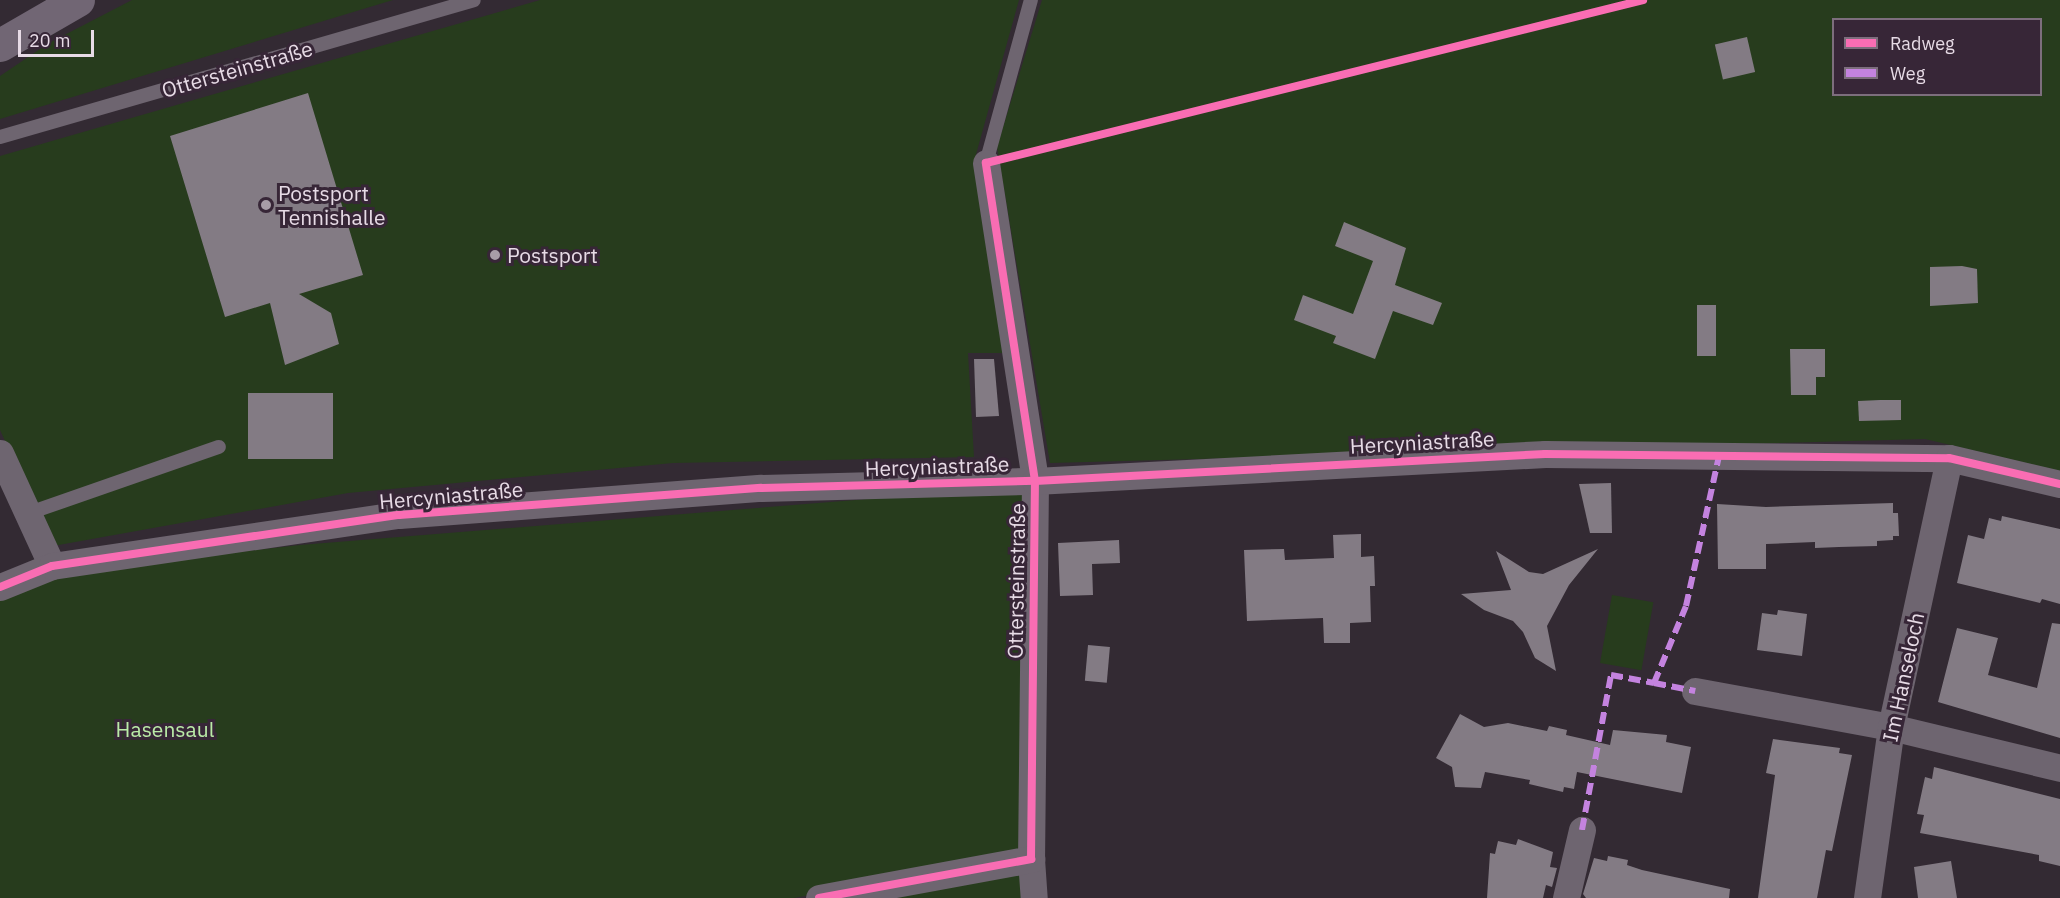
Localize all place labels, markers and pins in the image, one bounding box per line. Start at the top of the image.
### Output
place label: Postsport Tennishalle [278,180,385,230]
marker: Postsport Tennishalle [259,198,273,212]
place label: Postsport [507,242,598,268]
marker: Postsport [488,248,502,262]

